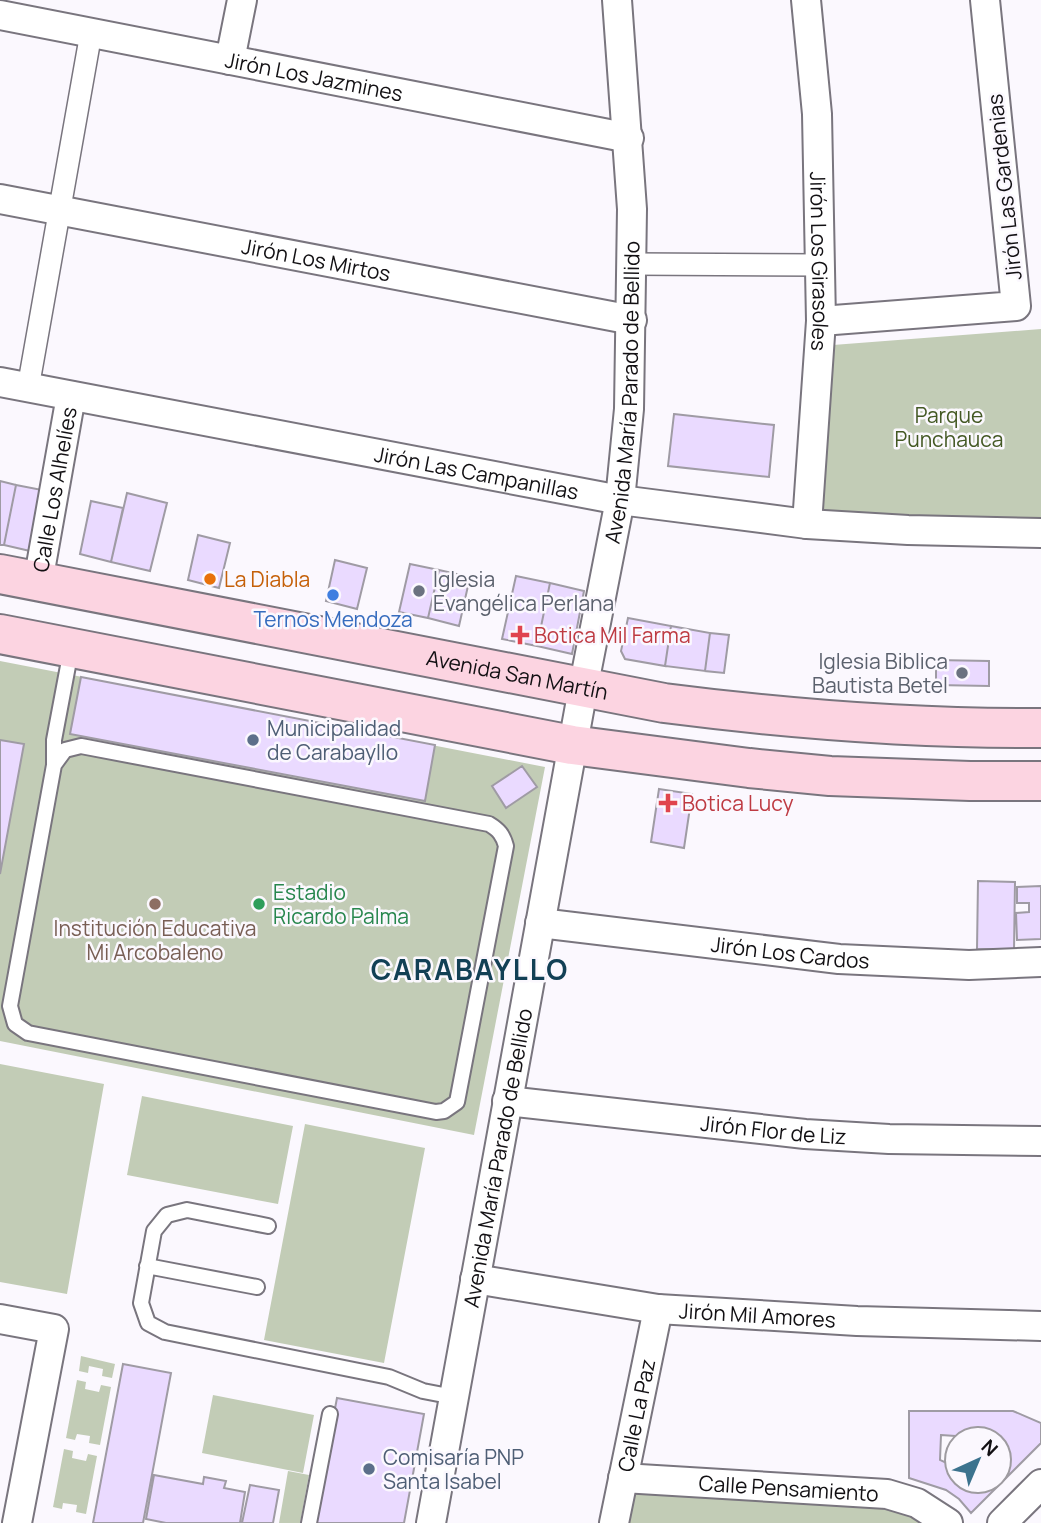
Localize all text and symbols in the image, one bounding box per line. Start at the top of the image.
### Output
street label: Jirón Los Jazmines [223,45,405,107]
street label: Jirón Las Gardenias [980,93,1028,281]
street label: Jirón Los Girasoles [804,171,835,352]
street label: Jirón Los Mirtos [240,232,393,287]
street label: Avenida María Parado de Bellido [598,241,646,546]
park label: Parque Punchauca [894,401,1004,453]
street label: Calle Los Alhelíes [26,405,83,574]
street label: Jirón Las Campanillas [372,440,581,506]
place label: La Diabla [224,565,310,593]
place label: Iglesia Evangélica Perlana [433,565,614,617]
marker: La Diabla [202,571,218,587]
marker: Iglesia Evangélica Perlana [411,583,427,599]
marker: Ternos Mendoza [325,587,341,603]
place label: Ternos Mendoza [253,605,413,633]
place label: Botica Mil Farma [534,621,691,649]
marker: Botica Mil Farma [512,627,528,643]
street label: Avenida San Martín [424,643,611,706]
place label: Iglesia Biblica Bautista Betel [812,647,948,699]
marker: Iglesia Biblica Bautista Betel [954,665,970,681]
place label: Municipalidad de Carabayllo [267,714,401,766]
marker: Municipalidad de Carabayllo [245,732,261,748]
place label: Botica Lucy [682,789,794,817]
marker: Botica Lucy [660,795,676,811]
place label: Estadio Ricardo Palma [273,878,409,930]
marker: Institución Educativa Mi Arcobaleno [147,896,163,912]
marker: Estadio Ricardo Palma [251,896,267,912]
place label: Institución Educativa Mi Arcobaleno [53,914,257,966]
street label: Jirón Los Cardos [709,930,870,974]
district label: CARABAYLLO [371,950,569,988]
street label: Avenida María Parado de Bellido [457,1006,539,1310]
street label: Jirón Flor de Liz [699,1109,847,1150]
street label: Jirón Mil Amores [678,1296,837,1334]
street label: Calle La Paz [611,1356,661,1474]
north arrow [943,1425,1013,1495]
text: N [976,1434,1004,1462]
place label: Comisaría PNP Santa Isabel [383,1443,524,1495]
marker: Comisaría PNP Santa Isabel [361,1461,377,1477]
street label: Calle Pensamiento [698,1469,880,1507]

